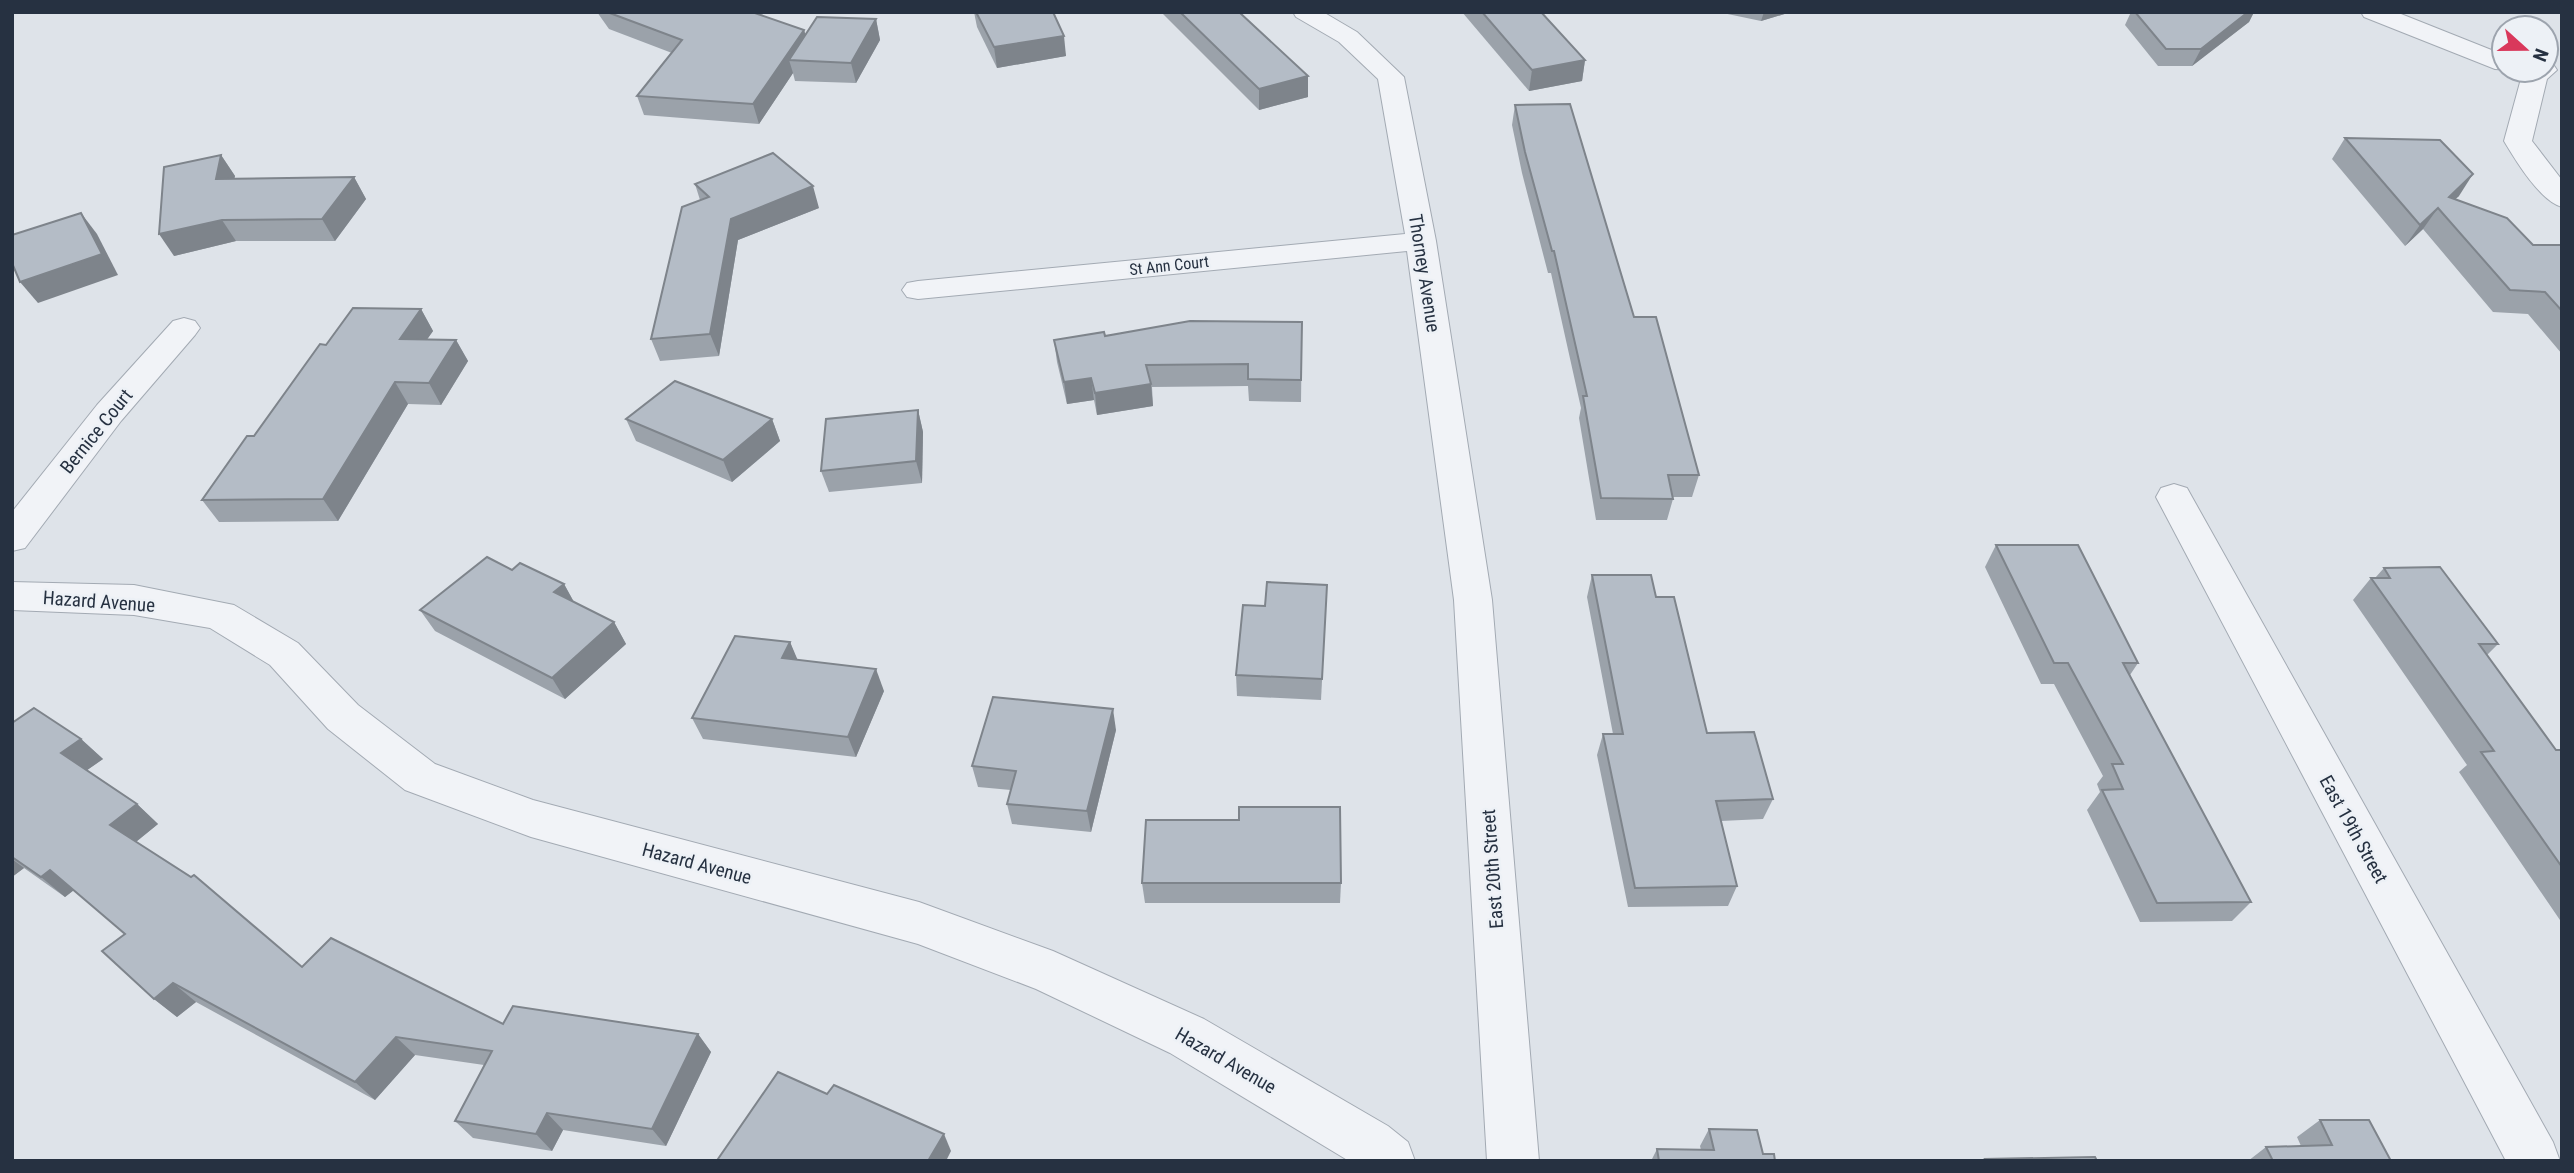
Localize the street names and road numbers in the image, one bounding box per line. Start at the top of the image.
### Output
street label: Thorney Avenue [1404,212,1445,334]
street label: St Ann Court [1128,252,1210,279]
street label: Bernice Court [55,384,137,478]
street label: Hazard Avenue [42,586,156,617]
street label: East 19th Street [2315,771,2393,887]
street label: East 20th Street [1477,808,1508,929]
street label: Hazard Avenue [640,838,754,889]
street label: Hazard Avenue [1171,1022,1280,1099]

